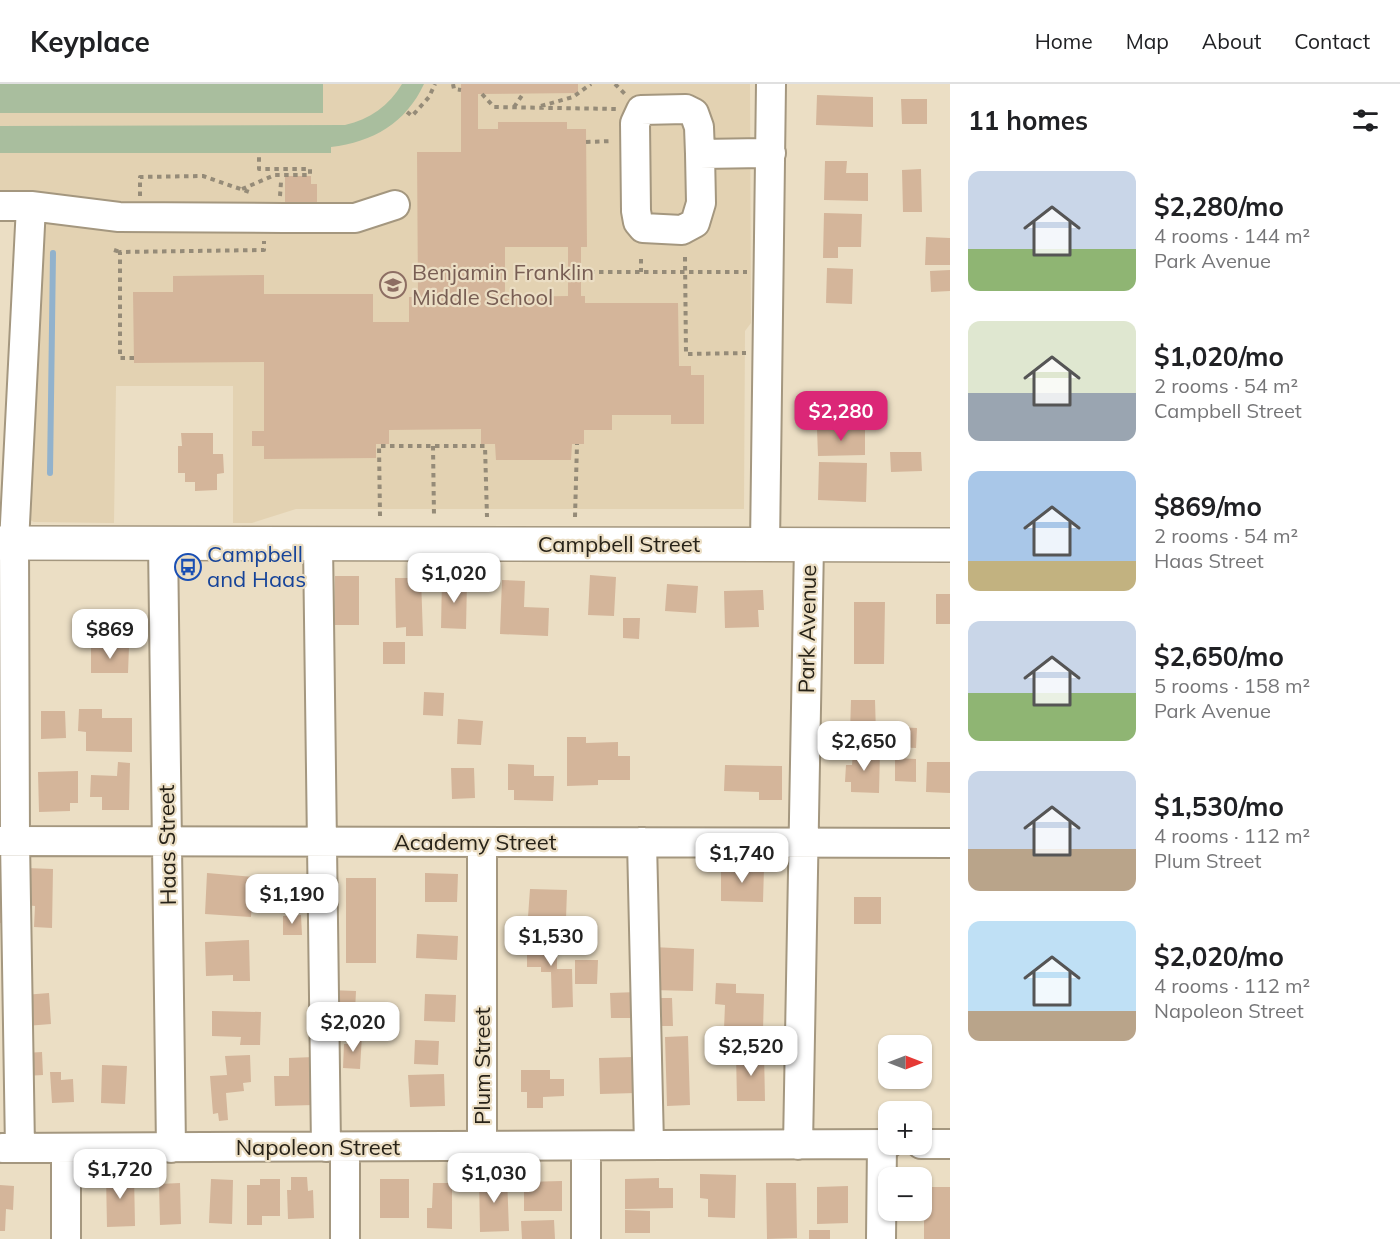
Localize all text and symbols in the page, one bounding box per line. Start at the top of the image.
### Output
text: Keyplace [30,24,150,59]
text: Home [1035,28,1093,54]
text: Map [1126,28,1169,54]
text: About [1202,28,1261,54]
text: Contact [1294,28,1370,54]
text: 11 homes [968,104,1088,137]
icon: filters [1349,104,1382,137]
text: $2,280/mo [1154,190,1284,223]
icon: home [1016,195,1088,267]
text: 4 rooms · 144 m² [1154,223,1310,248]
text: Park Avenue [1154,248,1271,273]
place label: Benjamin Franklin Middle School [412,258,594,311]
school or university icon: Benjamin Franklin Middle School [378,270,408,300]
text: $1,020/mo [1154,340,1284,373]
icon: home [1016,345,1088,417]
text: 2 rooms · 54 m² [1154,373,1298,398]
pin: $2,280 [792,391,890,442]
text: $2,280 [809,398,873,423]
text: Campbell Street [1154,398,1302,423]
text: $869/mo [1154,490,1262,523]
icon: home [1016,495,1088,567]
text: 2 rooms · 54 m² [1154,523,1298,548]
street label: Campbell Street [538,530,701,558]
place label: Campbell and Haas [207,540,306,593]
text: Haas Street [1154,548,1264,573]
bus stop icon: Campbell and Haas [173,552,203,582]
pin: $1,020 [405,553,503,604]
text: $1,020 [422,560,486,585]
street label: Park Avenue [792,564,822,694]
pin: $869 [74,609,146,660]
text: $869 [86,616,134,641]
text: $2,650/mo [1154,640,1284,673]
icon: home [1016,645,1088,717]
text: 5 rooms · 158 m² [1154,673,1310,698]
text: Park Avenue [1154,698,1271,723]
pin: $2,650 [815,721,913,772]
text: $2,650 [832,728,896,753]
street label: Haas Street [152,784,182,906]
text: $1,530/mo [1154,790,1284,823]
icon: home [1016,795,1088,867]
text: 4 rooms · 112 m² [1154,823,1310,848]
street label: Academy Street [394,828,557,856]
pin: $1,740 [693,833,791,884]
text: $1,740 [710,840,774,865]
text: Plum Street [1154,848,1261,873]
pin: $1,190 [243,874,341,925]
text: $1,190 [260,881,324,906]
pin: $1,530 [502,916,600,967]
text: $1,530 [519,923,583,948]
text: $2,020/mo [1154,940,1284,973]
icon: home [1016,945,1088,1017]
text: 4 rooms · 112 m² [1154,973,1310,998]
text: Napoleon Street [1154,998,1304,1023]
pin: $2,020 [304,1002,402,1053]
street label: Plum Street [468,1007,496,1125]
text: $2,020 [321,1009,385,1034]
pin: $2,520 [702,1026,800,1077]
text: $2,520 [719,1033,783,1058]
north arrow [878,1035,932,1089]
map controls [878,1035,932,1221]
button: + [878,1101,932,1155]
street label: Napoleon Street [236,1133,401,1161]
pin: $1,720 [71,1149,169,1200]
pin: $1,030 [445,1153,543,1204]
text: $1,720 [88,1156,152,1181]
text: $1,030 [462,1160,526,1185]
button: − [878,1167,932,1221]

